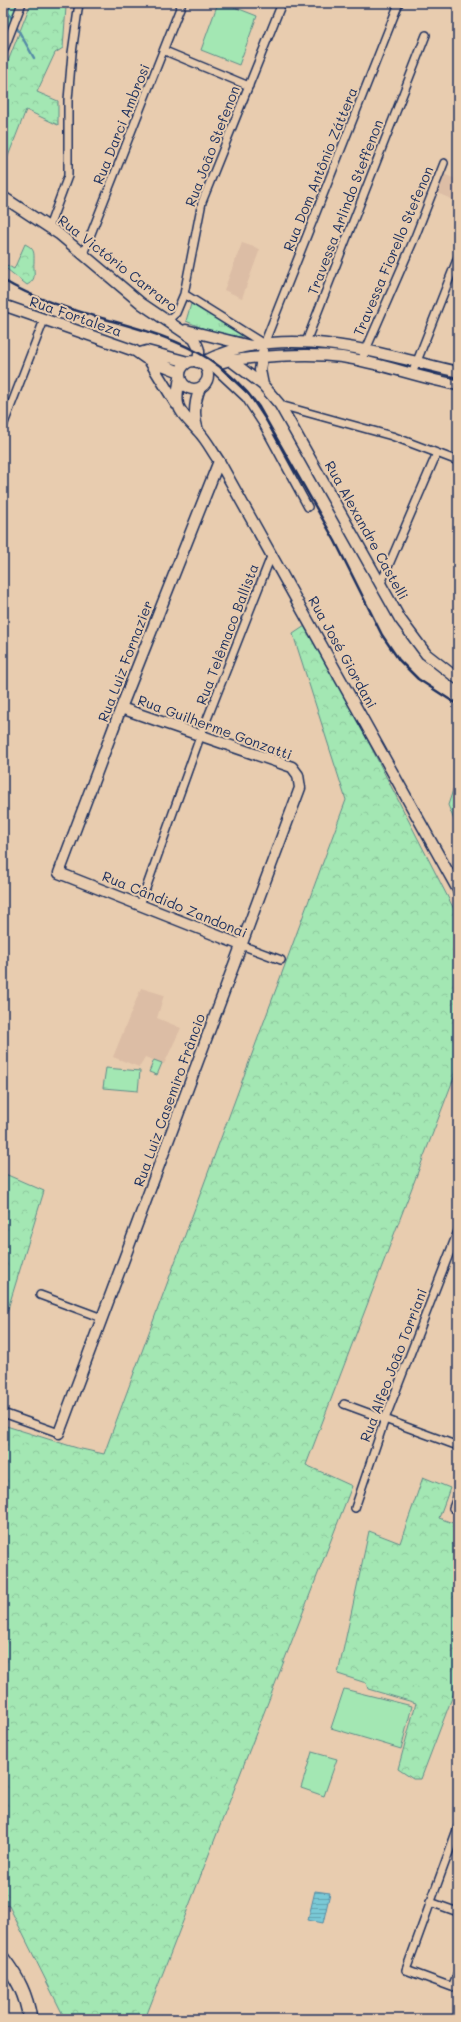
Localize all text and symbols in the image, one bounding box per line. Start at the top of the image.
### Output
street label: Rua Darci Ambrosi [88,61,154,187]
street label: Rua João Stefenon [180,83,244,209]
street label: Rua Dom Antônio Záttera [278,84,362,254]
street label: Travessa Arlindo Steffenon [303,117,387,297]
street label: Travessa Fiorello Stefenon [349,163,437,339]
street label: Rua Victório Carraro [54,210,182,316]
street label: Rua Fortaleza [27,291,125,341]
street label: Rua Alexandre Castelli [321,457,413,603]
street label: Rua Telêmaco Ballista [191,561,263,707]
street label: Rua José Giordani [304,593,382,711]
street label: Rua Luiz Fornazier [93,597,157,725]
street label: Rua Guilherme Gonzatti [135,690,295,764]
street label: Rua Cândido Zandonai [100,866,250,942]
street label: Rua Luiz Casemiro Frâncio [129,1011,209,1189]
street label: Rua Alfeo João Torriani [355,1286,431,1444]

